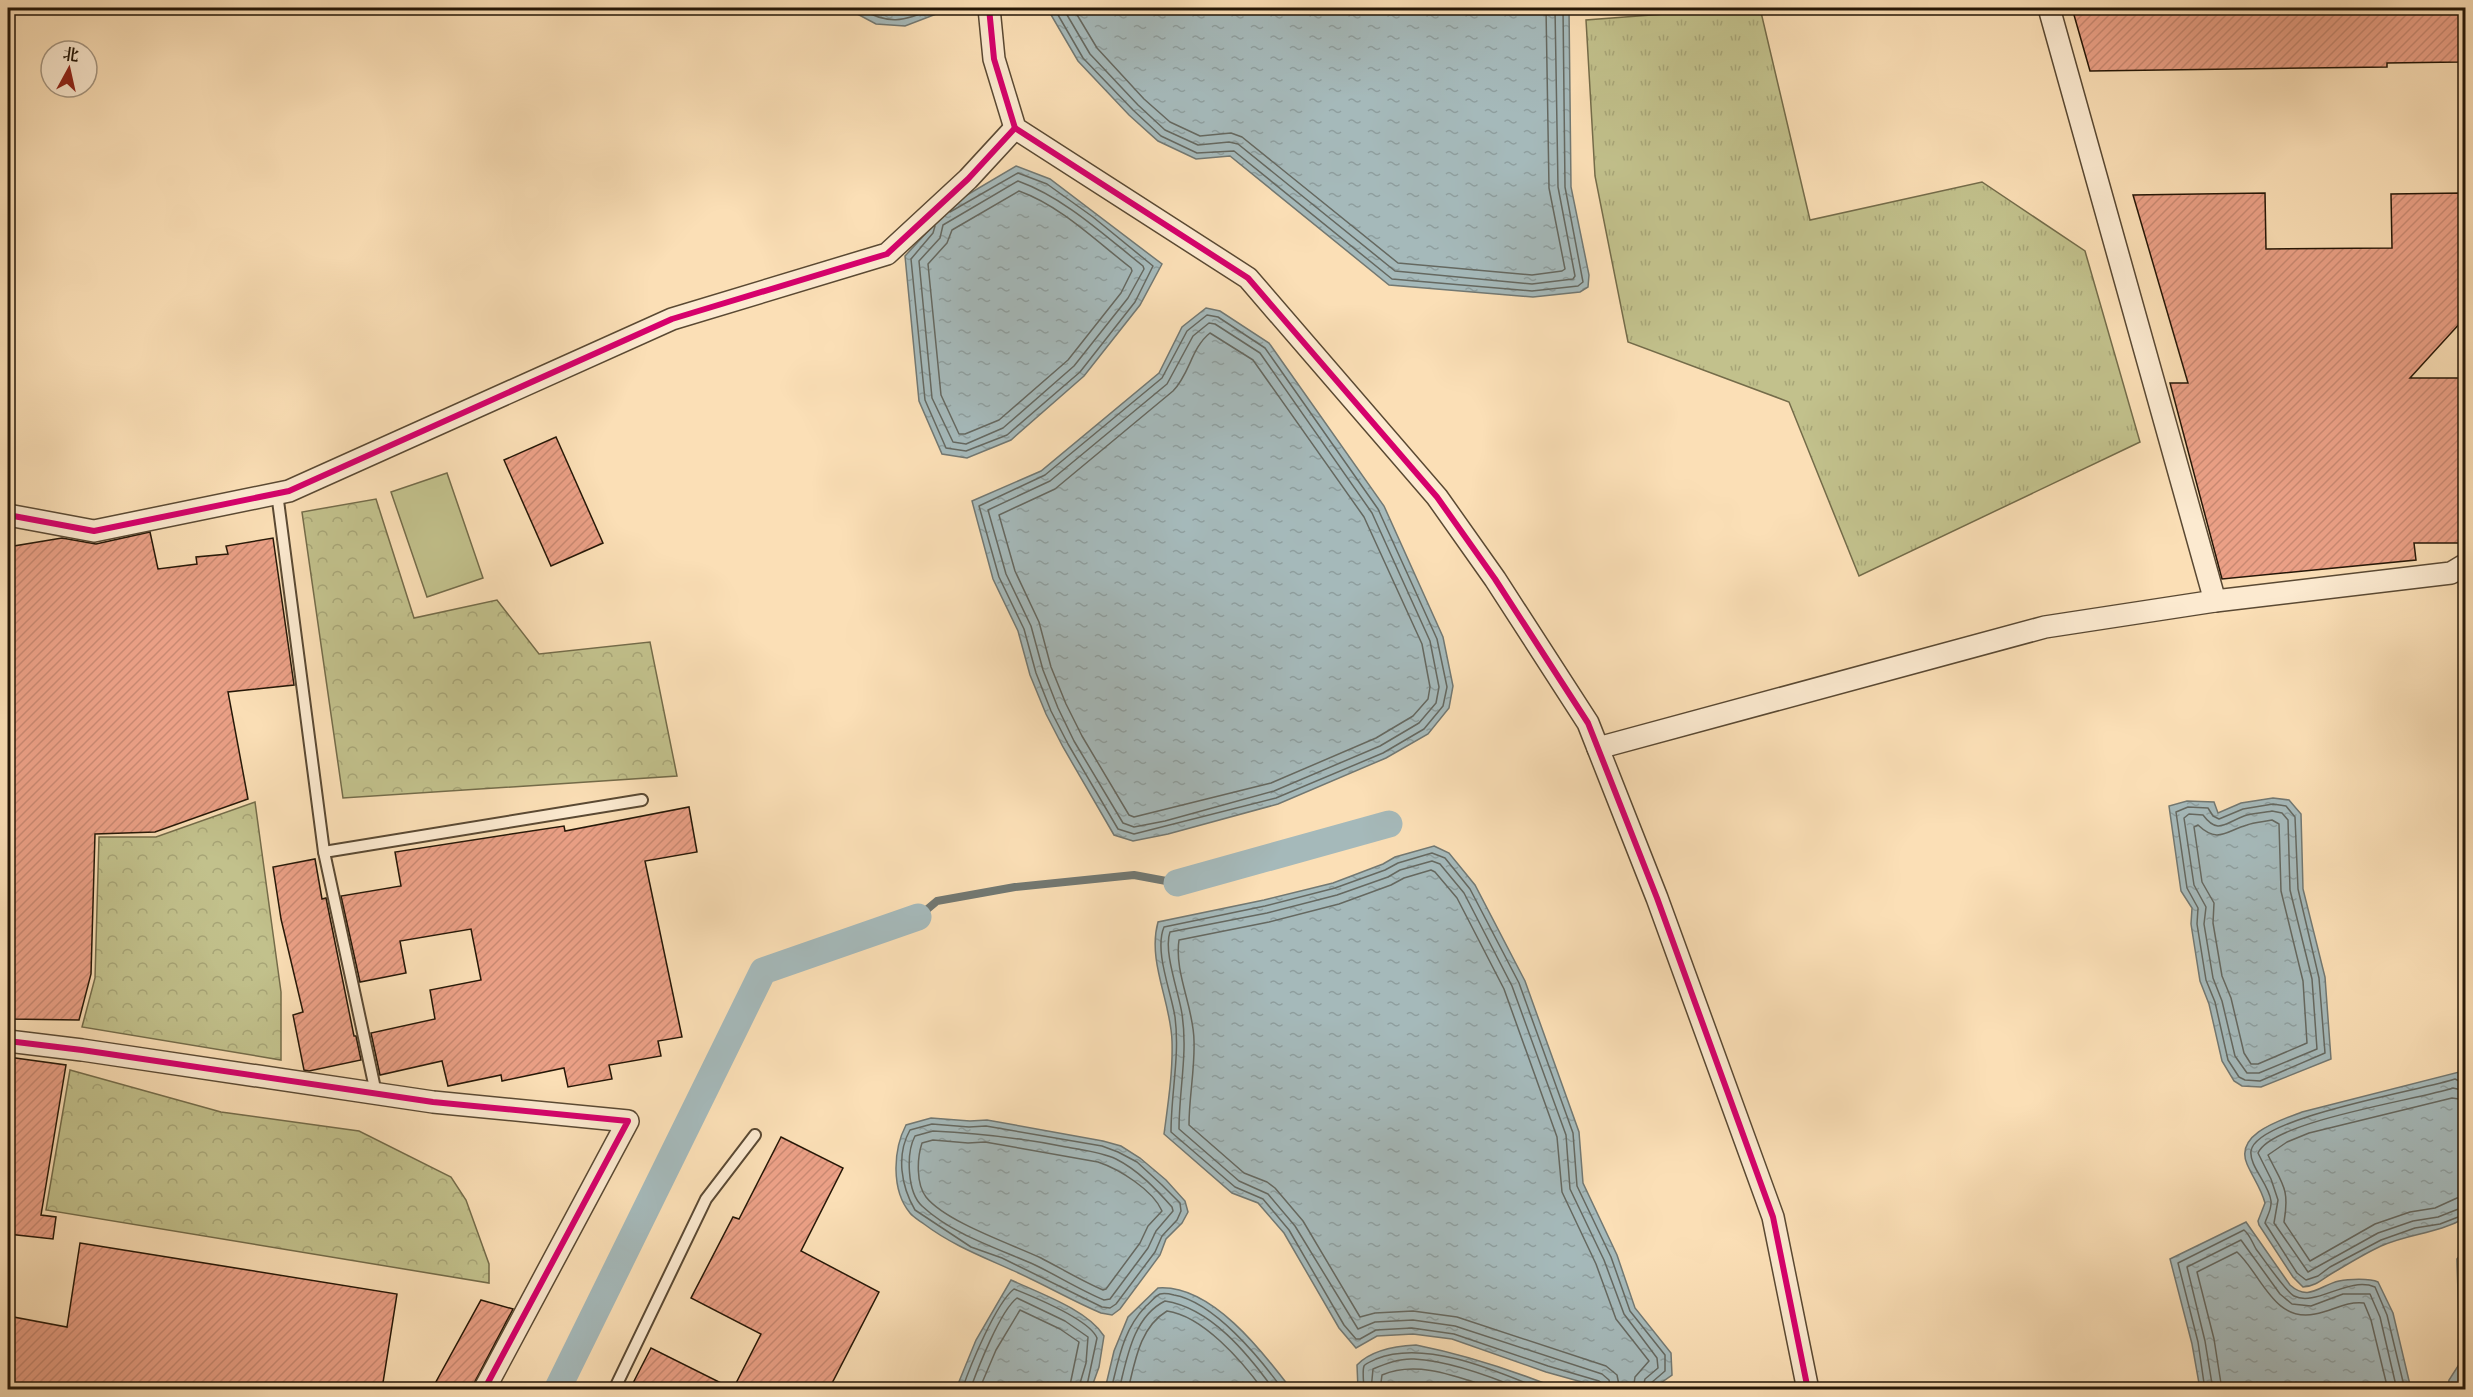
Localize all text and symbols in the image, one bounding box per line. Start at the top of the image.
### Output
north arrow [39,39,99,99]
text: 北 [61,43,80,67]

